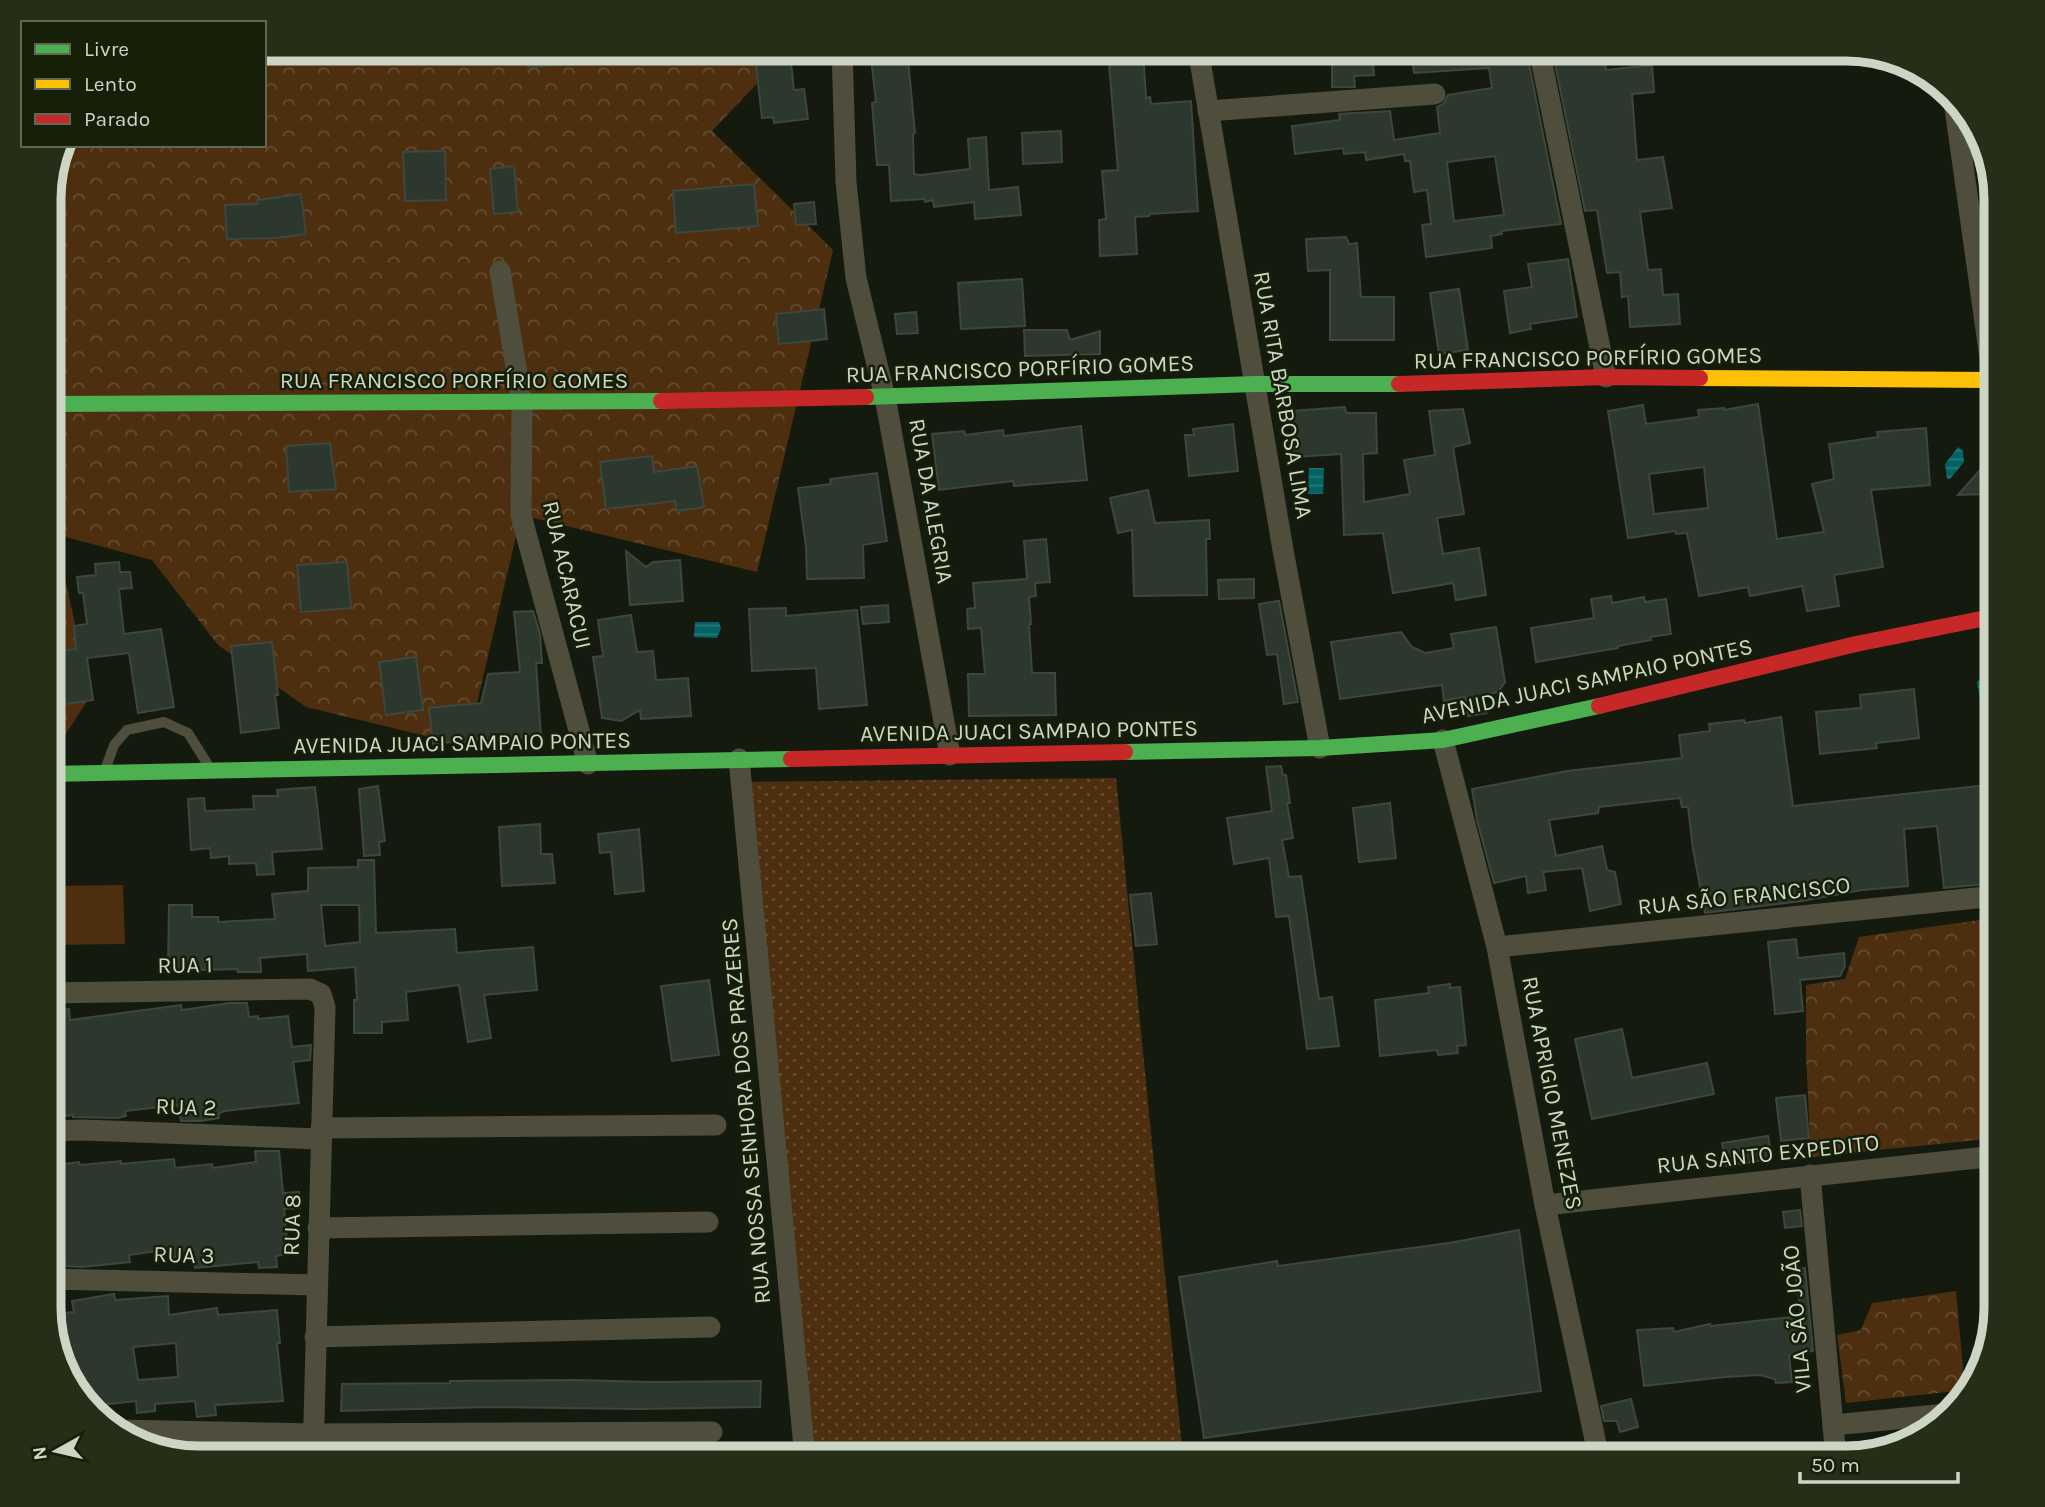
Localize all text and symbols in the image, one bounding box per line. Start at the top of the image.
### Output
legend [21,21,266,147]
text: Livre [84,37,129,61]
text: Lento [84,72,137,96]
text: Parado [84,107,150,131]
street label: RUA RITA BARBOSA LIMA [1248,269,1318,521]
street label: RUA FRANCISCO PORFÍRIO GOMES [1413,341,1763,375]
street label: RUA FRANCISCO PORFÍRIO GOMES [845,349,1195,389]
street label: RUA FRANCISCO PORFÍRIO GOMES [280,367,628,394]
street label: RUA DA ALEGRIA [903,416,959,586]
street label: RUA ACARACUI [537,498,597,652]
street label: AVENIDA JUACI SAMPAIO PONTES [1419,633,1755,729]
street label: AVENIDA JUACI SAMPAIO PONTES [860,715,1198,747]
street label: AVENIDA JUACI SAMPAIO PONTES [293,727,631,759]
street label: RUA SÃO FRANCISCO [1636,871,1852,921]
street label: RUA NOSSA SENHORA DOS PRAZERES [716,917,776,1305]
street label: RUA 1 [157,951,213,979]
street label: RUA APRIGIO MENEZES [1516,974,1588,1212]
street label: RUA 2 [155,1092,217,1122]
street label: RUA SANTO EXPEDITO [1655,1129,1881,1179]
street label: RUA 8 [277,1194,307,1256]
street label: RUA 3 [153,1240,215,1270]
street label: VILA SÃO JOÃO [1777,1244,1817,1394]
north arrow [21,1416,91,1486]
scale bar [1800,1440,1958,1484]
text: N [28,1445,52,1462]
text: 50 m [1811,1453,1860,1477]

